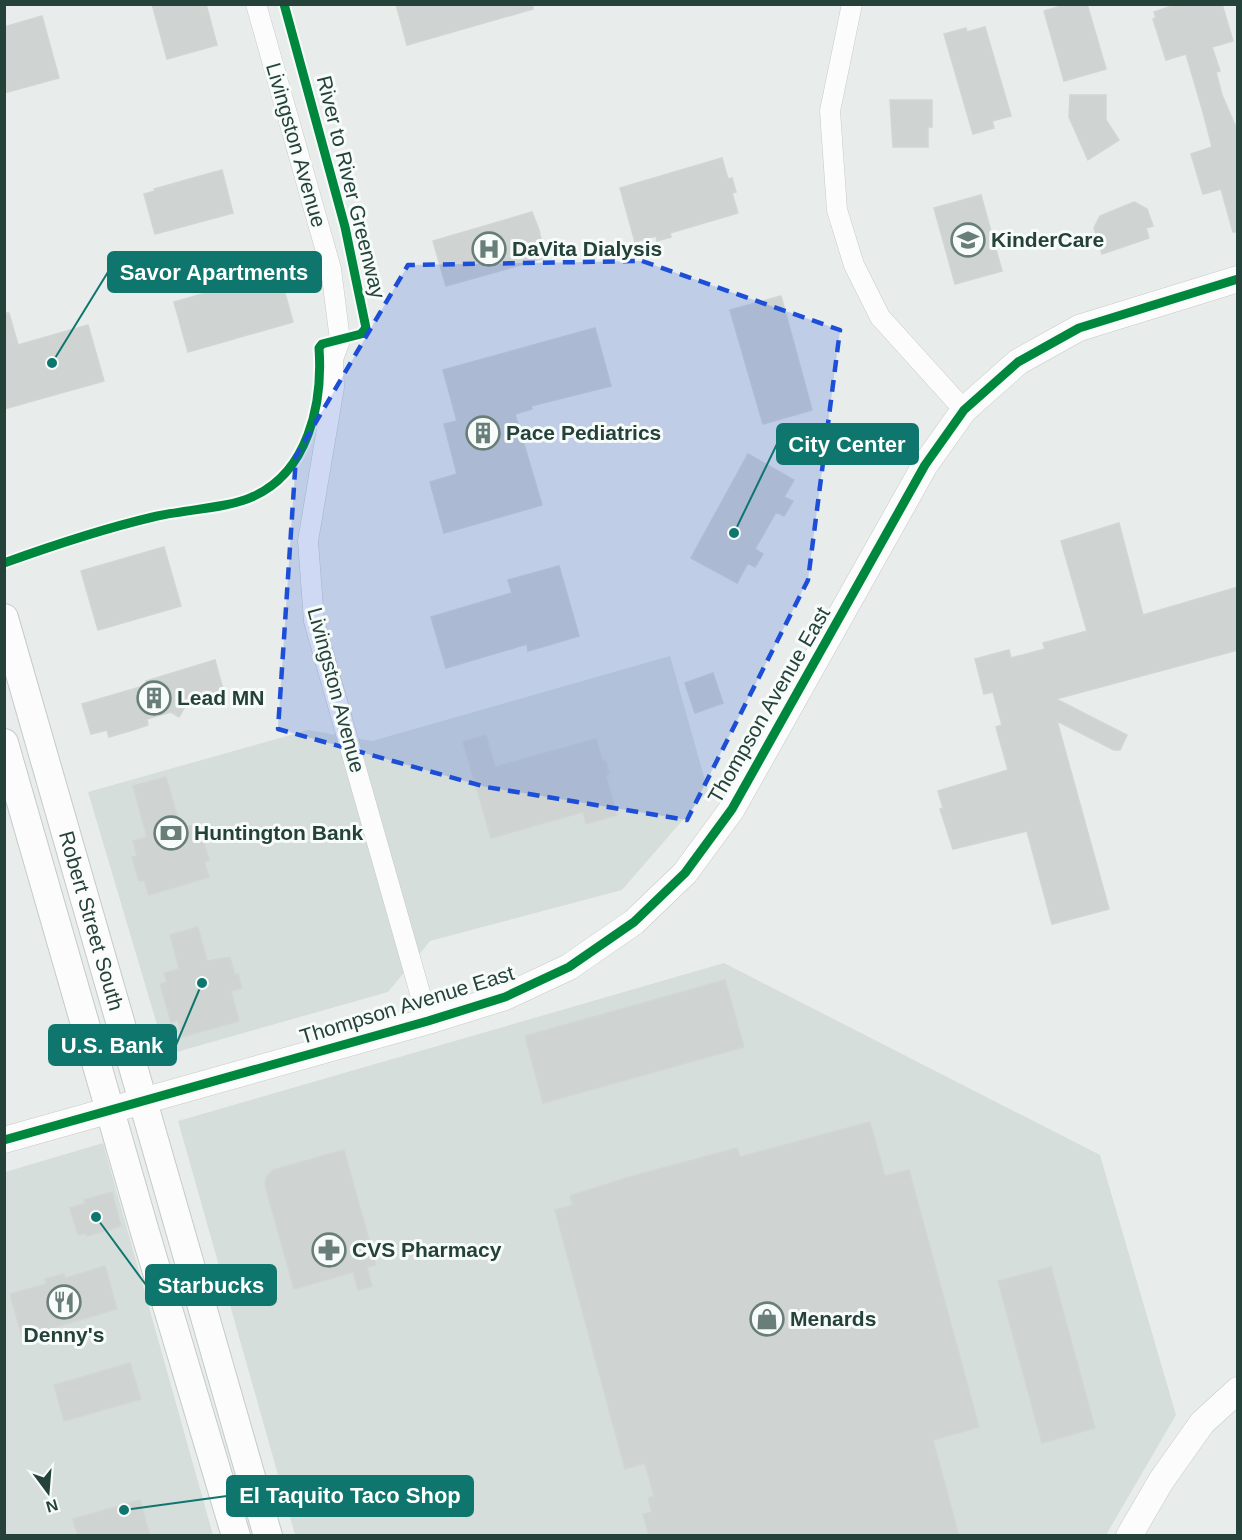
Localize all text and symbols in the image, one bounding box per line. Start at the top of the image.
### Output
street label: Livingston Avenue [262,60,331,230]
street label: River to River Greenway [313,73,390,301]
school or university icon: KinderCare [950,222,986,258]
place label: KinderCare [991,228,1104,251]
hospital icon: DaVita Dialysis [471,231,507,267]
place label: DaVita Dialysis [512,237,662,260]
callout: Savor Apartments [108,252,321,292]
text: Savor Apartments [120,260,308,285]
building icon: Pace Pediatrics [465,415,501,451]
place label: Pace Pediatrics [506,421,661,444]
callout: City Center [777,424,918,464]
text: City Center [788,432,906,457]
street label: Thompson Avenue East [703,602,834,807]
street label: Livingston Avenue [303,605,370,775]
building icon: Lead MN [136,680,172,716]
place label: Lead MN [177,686,265,709]
bank icon: Huntington Bank [153,815,189,851]
place label: Huntington Bank [194,821,363,844]
street label: Robert Street South [55,828,128,1013]
street label: Thompson Avenue East [297,961,517,1048]
callout: U.S. Bank [49,1025,176,1065]
text: U.S. Bank [61,1033,164,1058]
pharmacy icon: CVS Pharmacy [311,1232,347,1268]
place label: CVS Pharmacy [352,1238,502,1261]
callout: Starbucks [146,1265,276,1305]
text: Starbucks [158,1273,264,1298]
restaurant icon: Denny's [46,1284,82,1320]
shop icon: Menards [749,1301,785,1337]
place label: Menards [790,1307,876,1330]
place label: Denny's [24,1323,104,1346]
north arrow [18,1462,78,1522]
callout: El Taquito Taco Shop [227,1476,473,1516]
text: El Taquito Taco Shop [239,1483,461,1508]
text: N [44,1496,60,1516]

